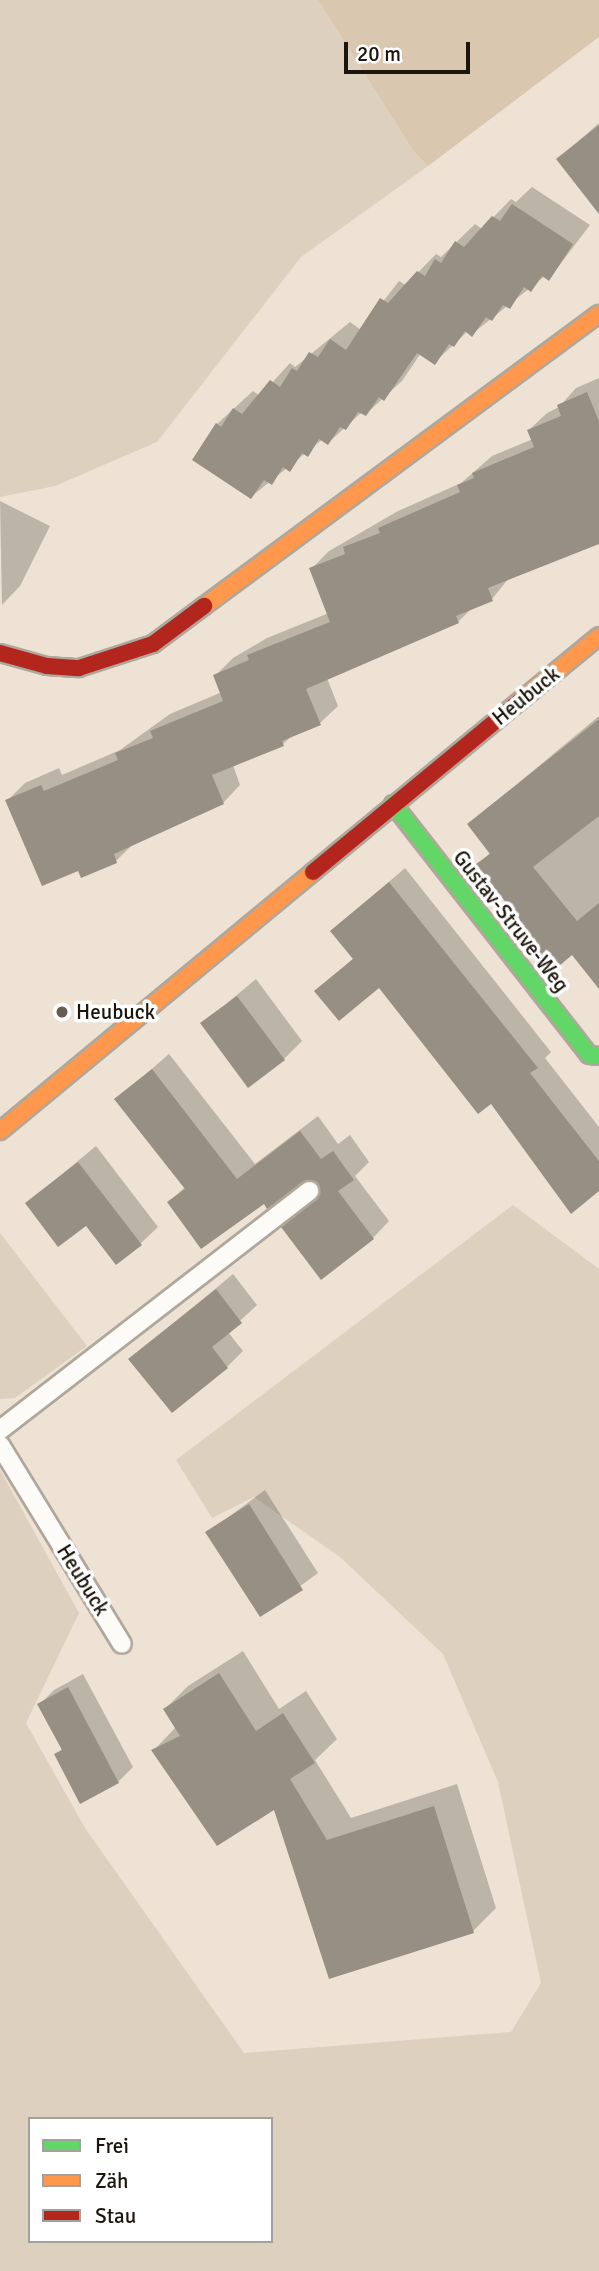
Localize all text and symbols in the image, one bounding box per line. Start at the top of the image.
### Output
scale bar [347,28,473,72]
text: 20 m [357,41,401,67]
street label: Heubuck [487,661,565,731]
street label: Gustav-Struve-Weg [448,845,574,997]
place label: Heubuck [76,999,155,1025]
marker: Heubuck [54,1004,70,1020]
street label: Heubuck [51,1540,115,1620]
legend [28,2117,273,2243]
text: Frei [95,2133,129,2159]
text: Zäh [95,2168,129,2194]
text: Stau [95,2203,136,2229]

